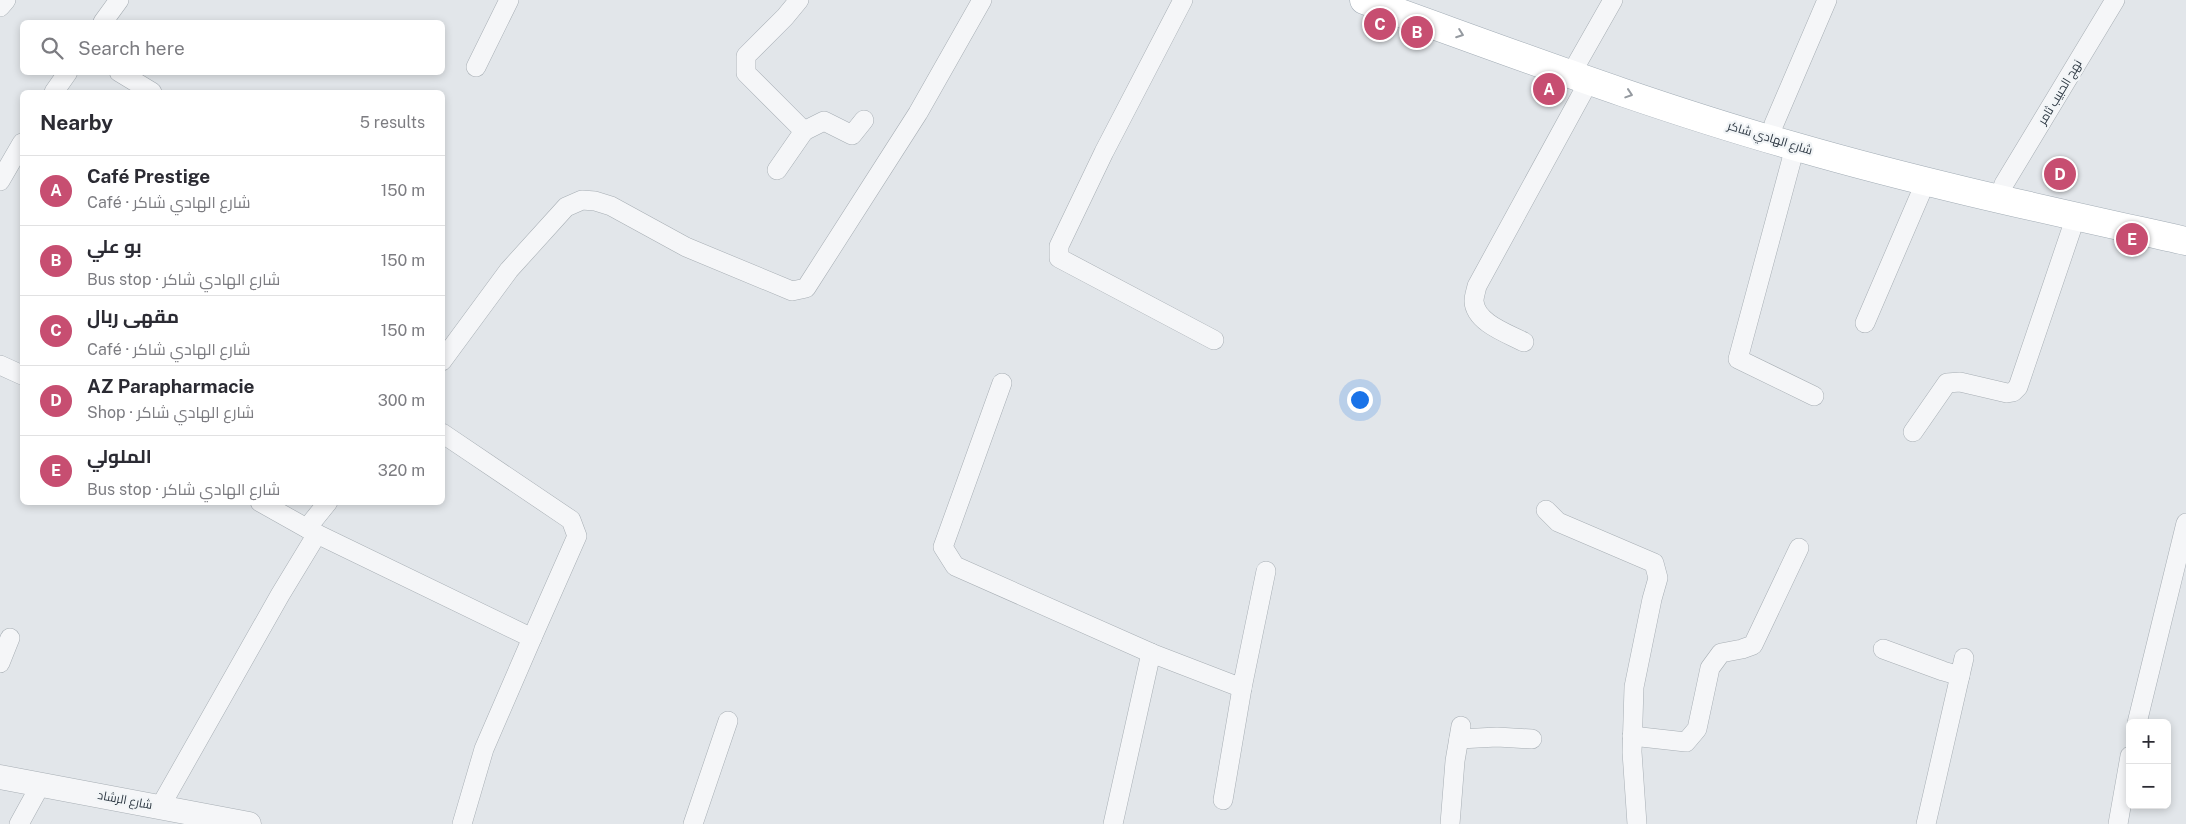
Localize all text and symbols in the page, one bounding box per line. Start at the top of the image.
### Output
pin: C [1364,5,1396,43]
pin: B [1401,13,1433,51]
search box [20,20,445,75]
one-way arrow [1455,28,1463,38]
icon: search [38,34,66,62]
text: Search here [78,37,185,59]
street label: نهج الحبيب ثامر [2035,57,2086,128]
pin: A [1533,70,1565,108]
one-way arrow [1625,89,1633,99]
text: Nearby [40,110,113,135]
text: 5 results [360,113,425,132]
street label: شارع الهادي شاكر [1724,118,1814,160]
pin: D [2044,155,2076,193]
text: Café Prestige [87,165,210,187]
text: A [50,181,62,200]
text: 150 m [381,181,425,200]
text: Café · شارع الهادي شاكر [87,193,251,212]
pin: E [2116,220,2148,258]
text: بو علي [87,235,142,257]
text: B [51,251,61,270]
text: 150 m [381,251,425,270]
text: Bus stop · شارع الهادي شاكر [87,270,280,289]
text: مقهى ربال [87,305,179,327]
text: C [50,321,62,340]
text: 150 m [381,321,425,340]
text: Café · شارع الهادي شاكر [87,340,251,359]
text: AZ Parapharmacie [87,375,255,397]
your location [1347,387,1373,413]
text: D [50,391,62,410]
text: 300 m [378,391,425,410]
text: Shop · شارع الهادي شاكر [87,403,254,422]
text: الملولي [87,445,152,467]
text: E [51,461,61,480]
text: 320 m [378,461,425,480]
text: Bus stop · شارع الهادي شاكر [87,480,280,499]
map controls [2126,719,2171,809]
button: + [2126,719,2171,764]
button: − [2126,764,2171,809]
street label: شارع الرشاد [96,788,154,813]

